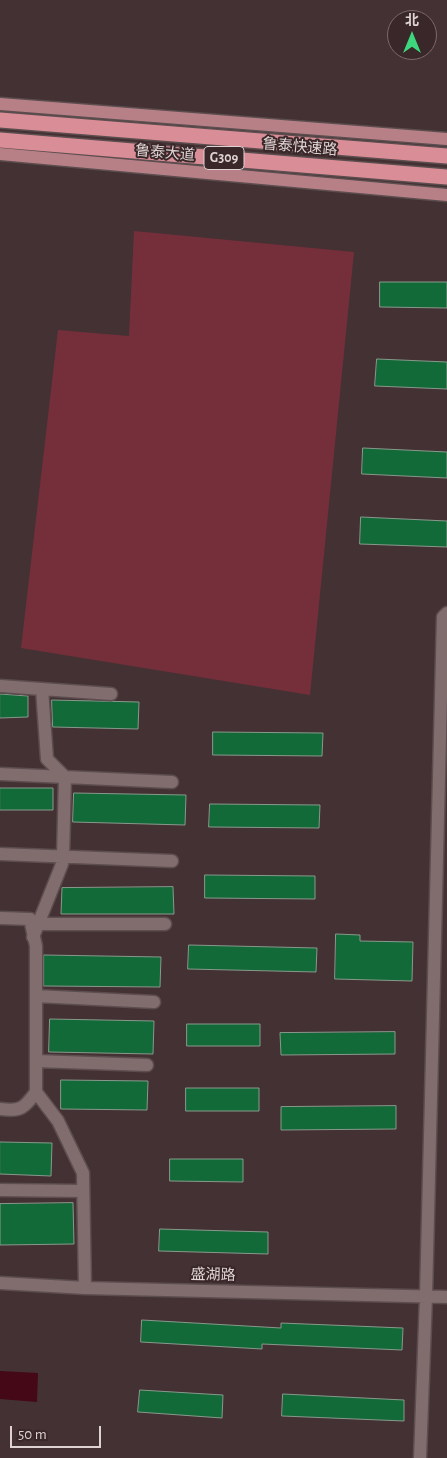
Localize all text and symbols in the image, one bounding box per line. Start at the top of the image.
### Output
north arrow [387,10,437,60]
text: 北 [405,14,419,28]
street label: 鲁泰快速路 [262,135,338,159]
street label: 鲁泰大道 [134,141,196,165]
road number: G309 [204,146,244,170]
street label: 盛湖路 [190,1266,236,1284]
scale bar [12,1416,104,1448]
text: 50 m [18,1427,47,1442]

